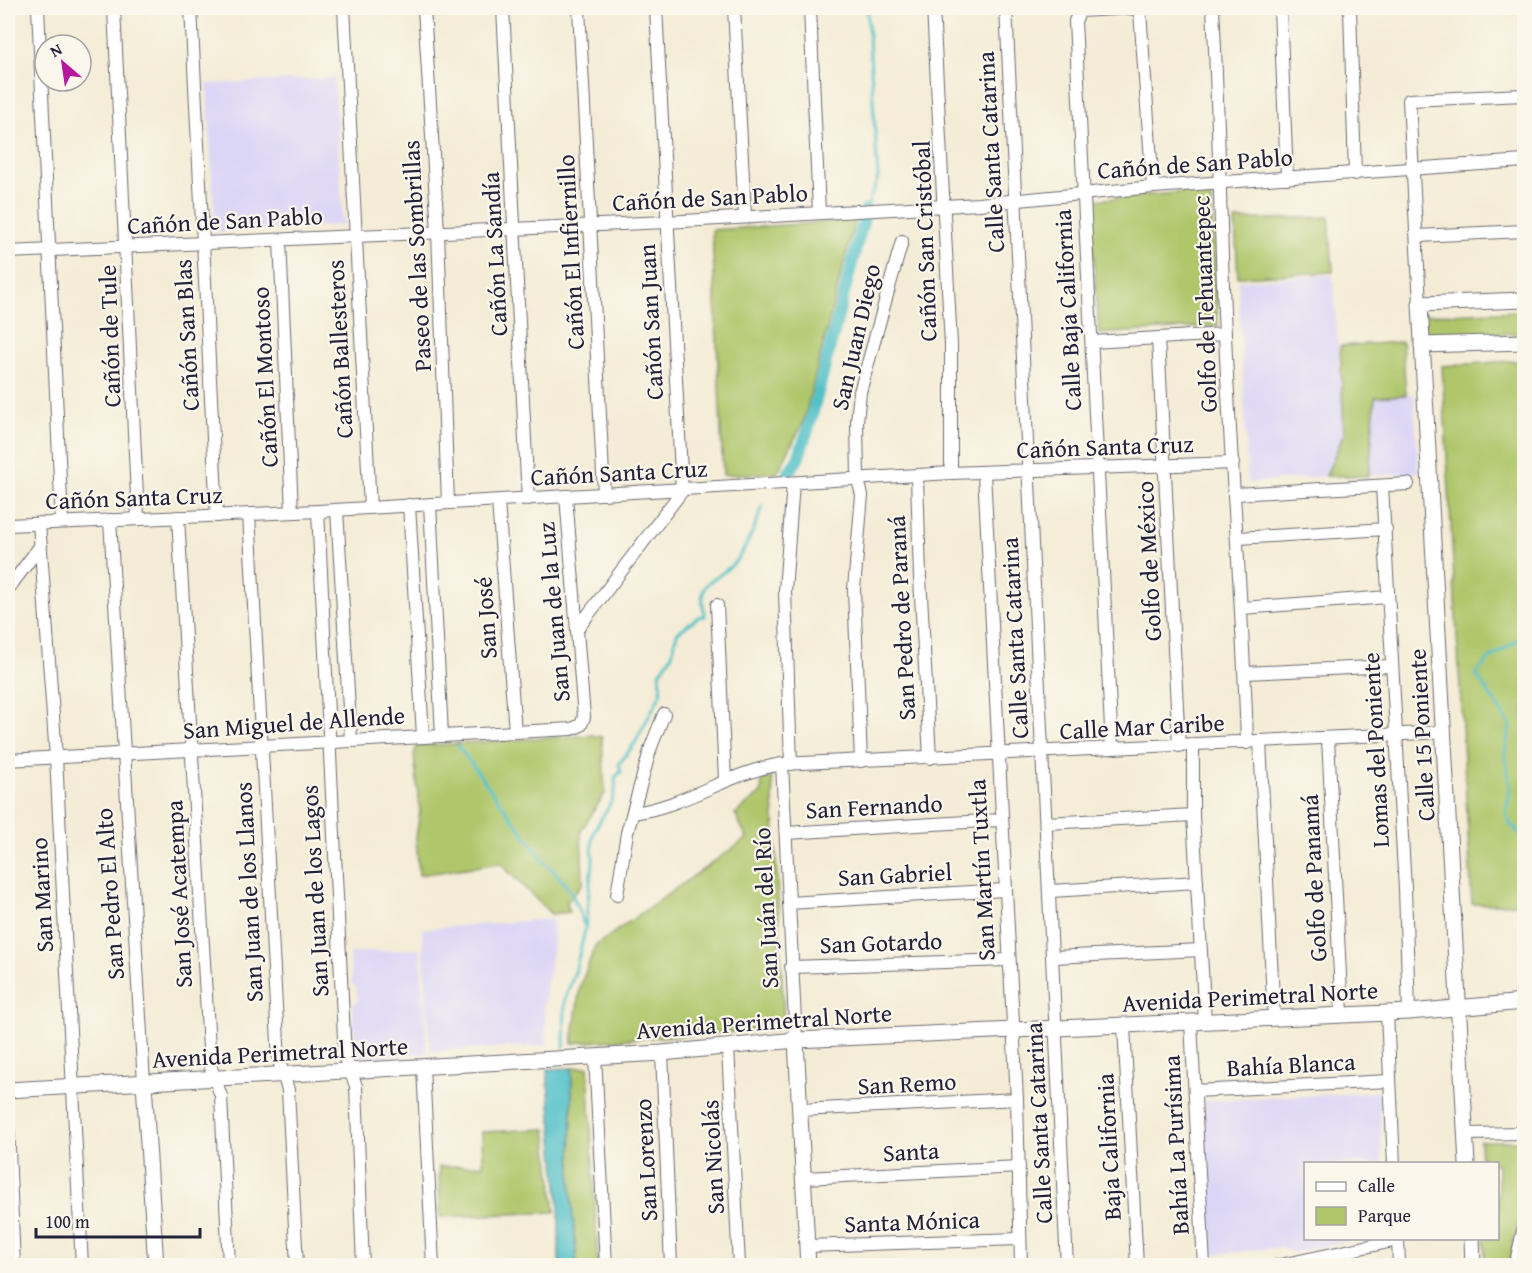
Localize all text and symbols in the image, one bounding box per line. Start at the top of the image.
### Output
north arrow [33,33,93,93]
text: N [45,37,66,63]
street label: Calle Santa Catarina [968,50,1013,254]
street label: Paseo de las Sombrillas [393,139,440,373]
street label: Cañón de San Pablo [1096,139,1294,188]
street label: Cañón San Cristóbal [903,140,945,342]
street label: Cañón El Infiernillo [548,154,593,351]
street label: Cañón La Sandía [473,170,516,337]
street label: Cañón de San Pablo [611,175,809,220]
street label: Golfo de Tehuantepec [1183,194,1226,413]
street label: Cañón de San Pablo [126,198,324,243]
street label: Calle Baja California [1045,208,1090,412]
street label: Cañón San Juan [629,243,672,401]
street label: Cañón San Blas [165,258,208,412]
street label: Cañón Ballesteros [317,259,362,439]
street label: San Juan Diego [822,260,889,414]
street label: Cañón de Tule [90,264,129,408]
street label: Cañón El Montoso [242,286,287,468]
street label: Cañón Santa Cruz [1016,426,1194,467]
street label: Cañón Santa Cruz [530,450,708,495]
street label: Cañón Santa Cruz [45,477,223,518]
street label: Golfo de México [1127,480,1170,642]
street label: San Pedro de Paraná [879,514,924,721]
street label: San Juan de la Luz [528,521,579,703]
street label: Calle Santa Catarina [992,536,1037,740]
street label: San José [465,576,506,660]
street label: Calle 15 Poniente [1400,648,1443,822]
street label: Lomas del Poniente [1353,651,1398,849]
street label: San Miguel de Allende [182,697,406,748]
street label: Calle Mar Caribe [1059,705,1225,748]
street label: San Martín Tuxtla [959,778,1004,962]
street label: San Juan de los Llanos [225,781,272,1003]
street label: San Juan de los Lagos [291,784,338,998]
street label: San Fernando [805,785,943,828]
street label: Golfo de Panamá [1292,793,1335,963]
street label: San José Acatempa [156,799,201,989]
street label: San Pedro El Alto [86,807,133,981]
street label: San Juán del Río [744,827,787,990]
street label: San Marino [21,837,62,953]
street label: San Gabriel [837,854,953,895]
street label: San Gotardo [819,923,943,962]
street label: Avenida Perimetral Norte [1121,972,1379,1021]
street label: Avenida Perimetral Norte [635,995,893,1048]
street label: Calle Santa Catarina [1016,1021,1061,1225]
street label: Avenida Perimetral Norte [151,1028,409,1077]
street label: Bahía Blanca [1226,1044,1357,1085]
street label: Bahía La Purísima [1153,1054,1198,1236]
street label: San Remo [857,1063,957,1104]
street label: Baja California [1087,1072,1130,1221]
street label: San Lorenzo [625,1098,666,1222]
street label: San Nicolás [692,1099,733,1215]
street label: Santa [882,1133,941,1170]
legend [1304,1162,1499,1240]
text: Calle [1358,1172,1395,1199]
scale bar [36,1201,200,1239]
street label: Santa Mónica [844,1202,981,1241]
text: Parque [1358,1202,1411,1229]
text: 100 m [45,1208,90,1235]

